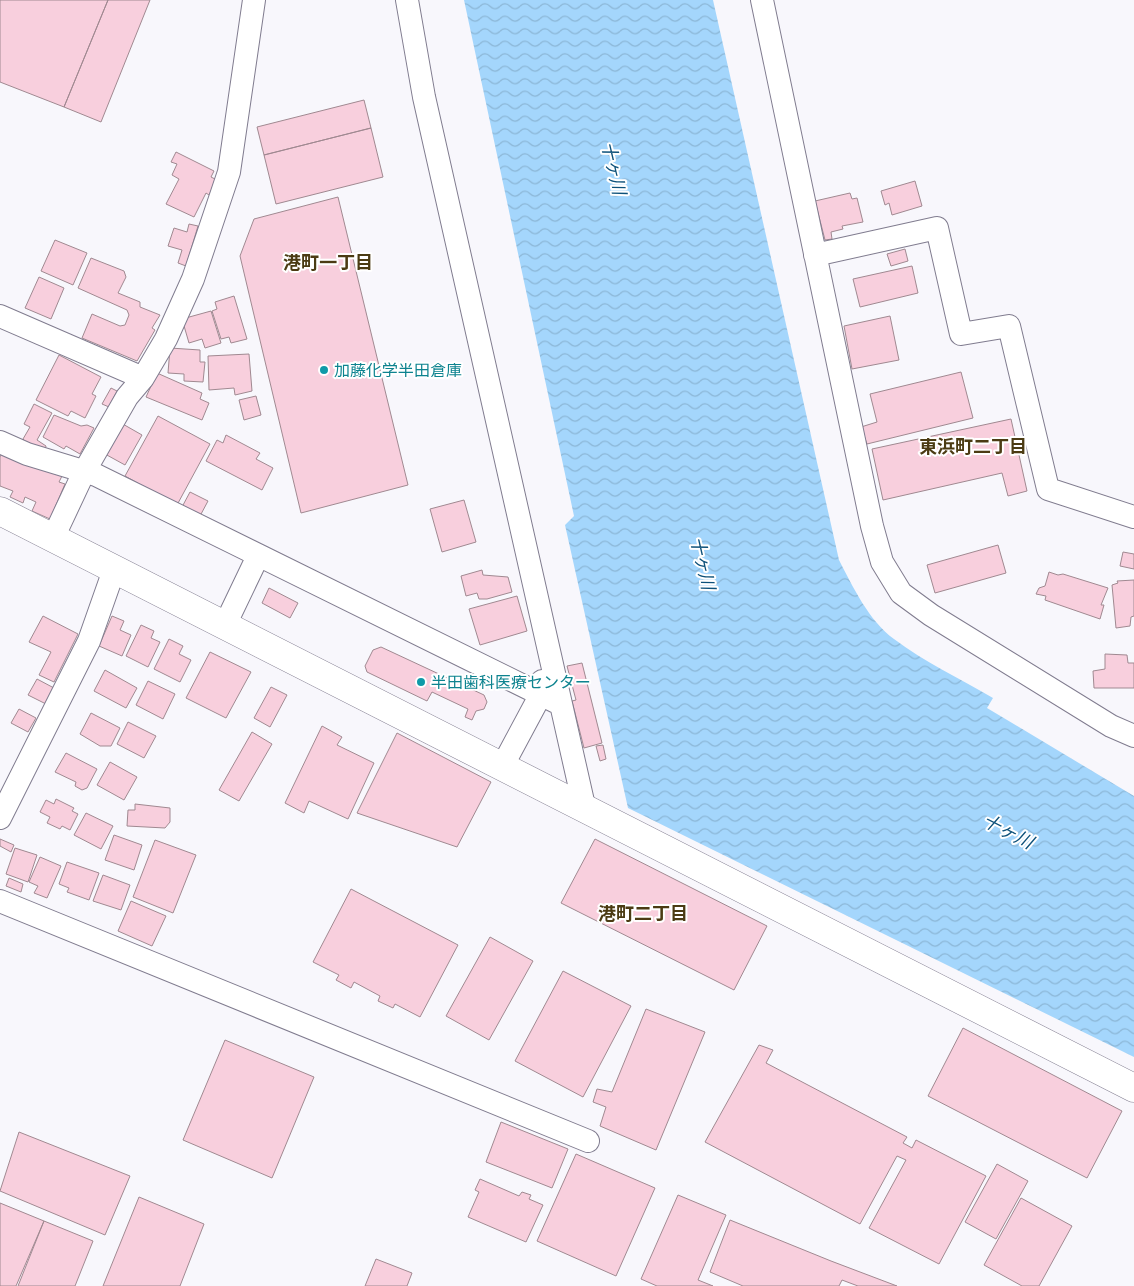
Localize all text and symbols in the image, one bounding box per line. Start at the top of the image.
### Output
water label: 十ヶ川 [596,139,633,199]
district label: 港町一丁目 [283,250,373,275]
place label: 加藤化学半田倉庫 [334,359,462,382]
marker: 加藤化学半田倉庫 [318,364,330,376]
district label: 東浜町二丁目 [919,434,1027,459]
water label: 十ヶ川 [685,534,722,594]
place label: 半田歯科医療センター [431,671,591,694]
marker: 半田歯科医療センター [415,676,427,688]
water label: 十ヶ川 [978,808,1040,855]
district label: 港町二丁目 [598,901,688,926]

